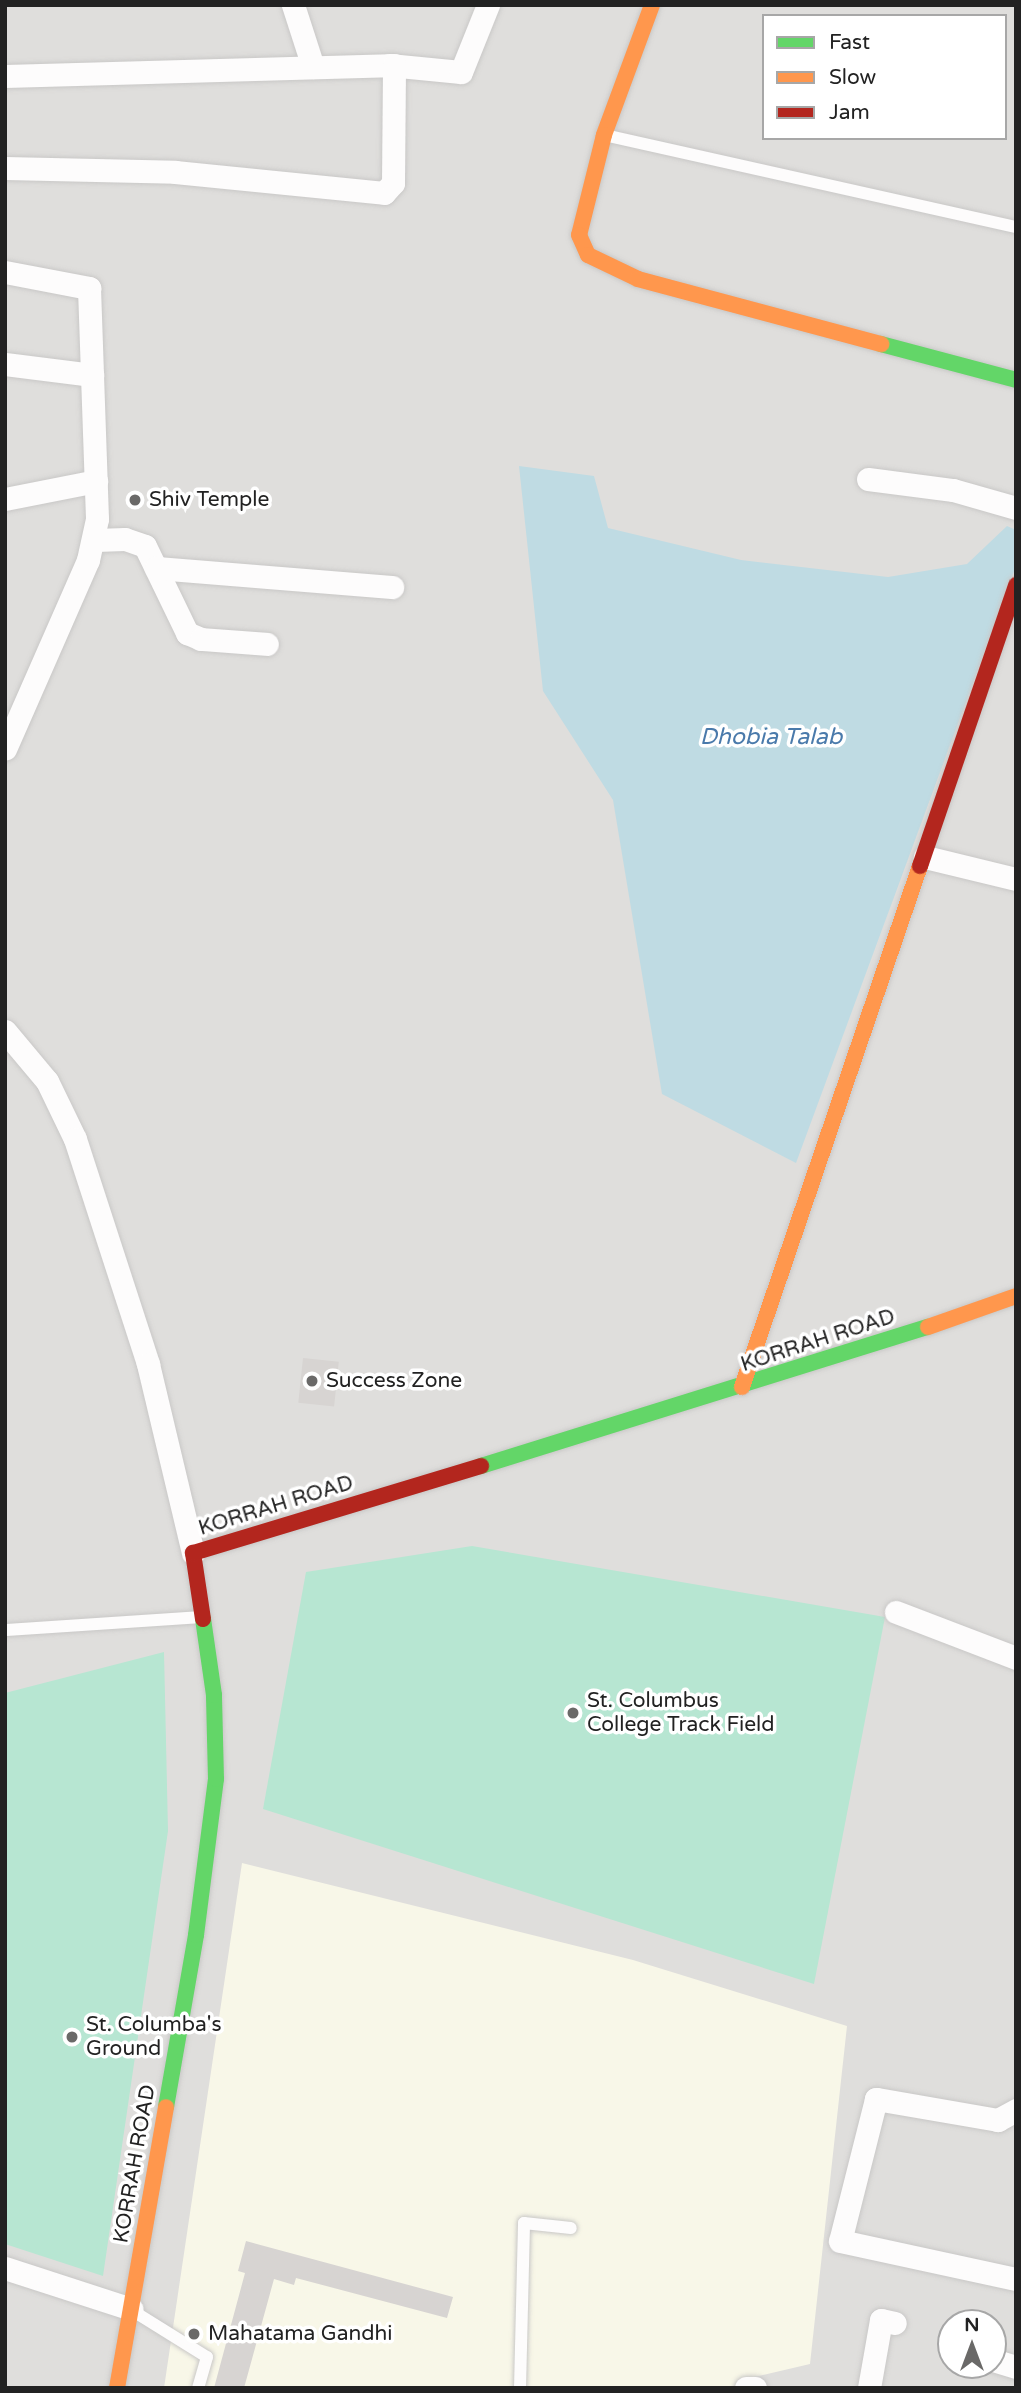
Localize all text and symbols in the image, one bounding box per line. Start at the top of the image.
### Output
legend [762,14,1007,140]
text: Fast [829,30,870,55]
text: Slow [829,65,876,90]
text: Jam [829,100,870,125]
place label: Shiv Temple [149,487,269,513]
marker: Shiv Temple [127,492,143,508]
water label: Dhobia Talab [700,723,842,751]
street label: KORRAH ROAD [738,1304,898,1378]
place label: Success Zone [326,1368,462,1394]
marker: Success Zone [304,1373,320,1389]
street label: KORRAH ROAD [196,1470,356,1542]
place label: St. Columbus College Track Field [587,1688,775,1738]
marker: St. Columbus College Track Field [565,1705,581,1721]
place label: St. Columba's Ground [86,2012,222,2062]
marker: St. Columba's Ground [64,2029,80,2045]
street label: KORRAH ROAD [109,2083,161,2245]
north arrow [937,2309,1007,2379]
text: N [964,2314,980,2336]
place label: Mahatama Gandhi [208,2321,393,2347]
marker: Mahatama Gandhi [186,2326,202,2342]

